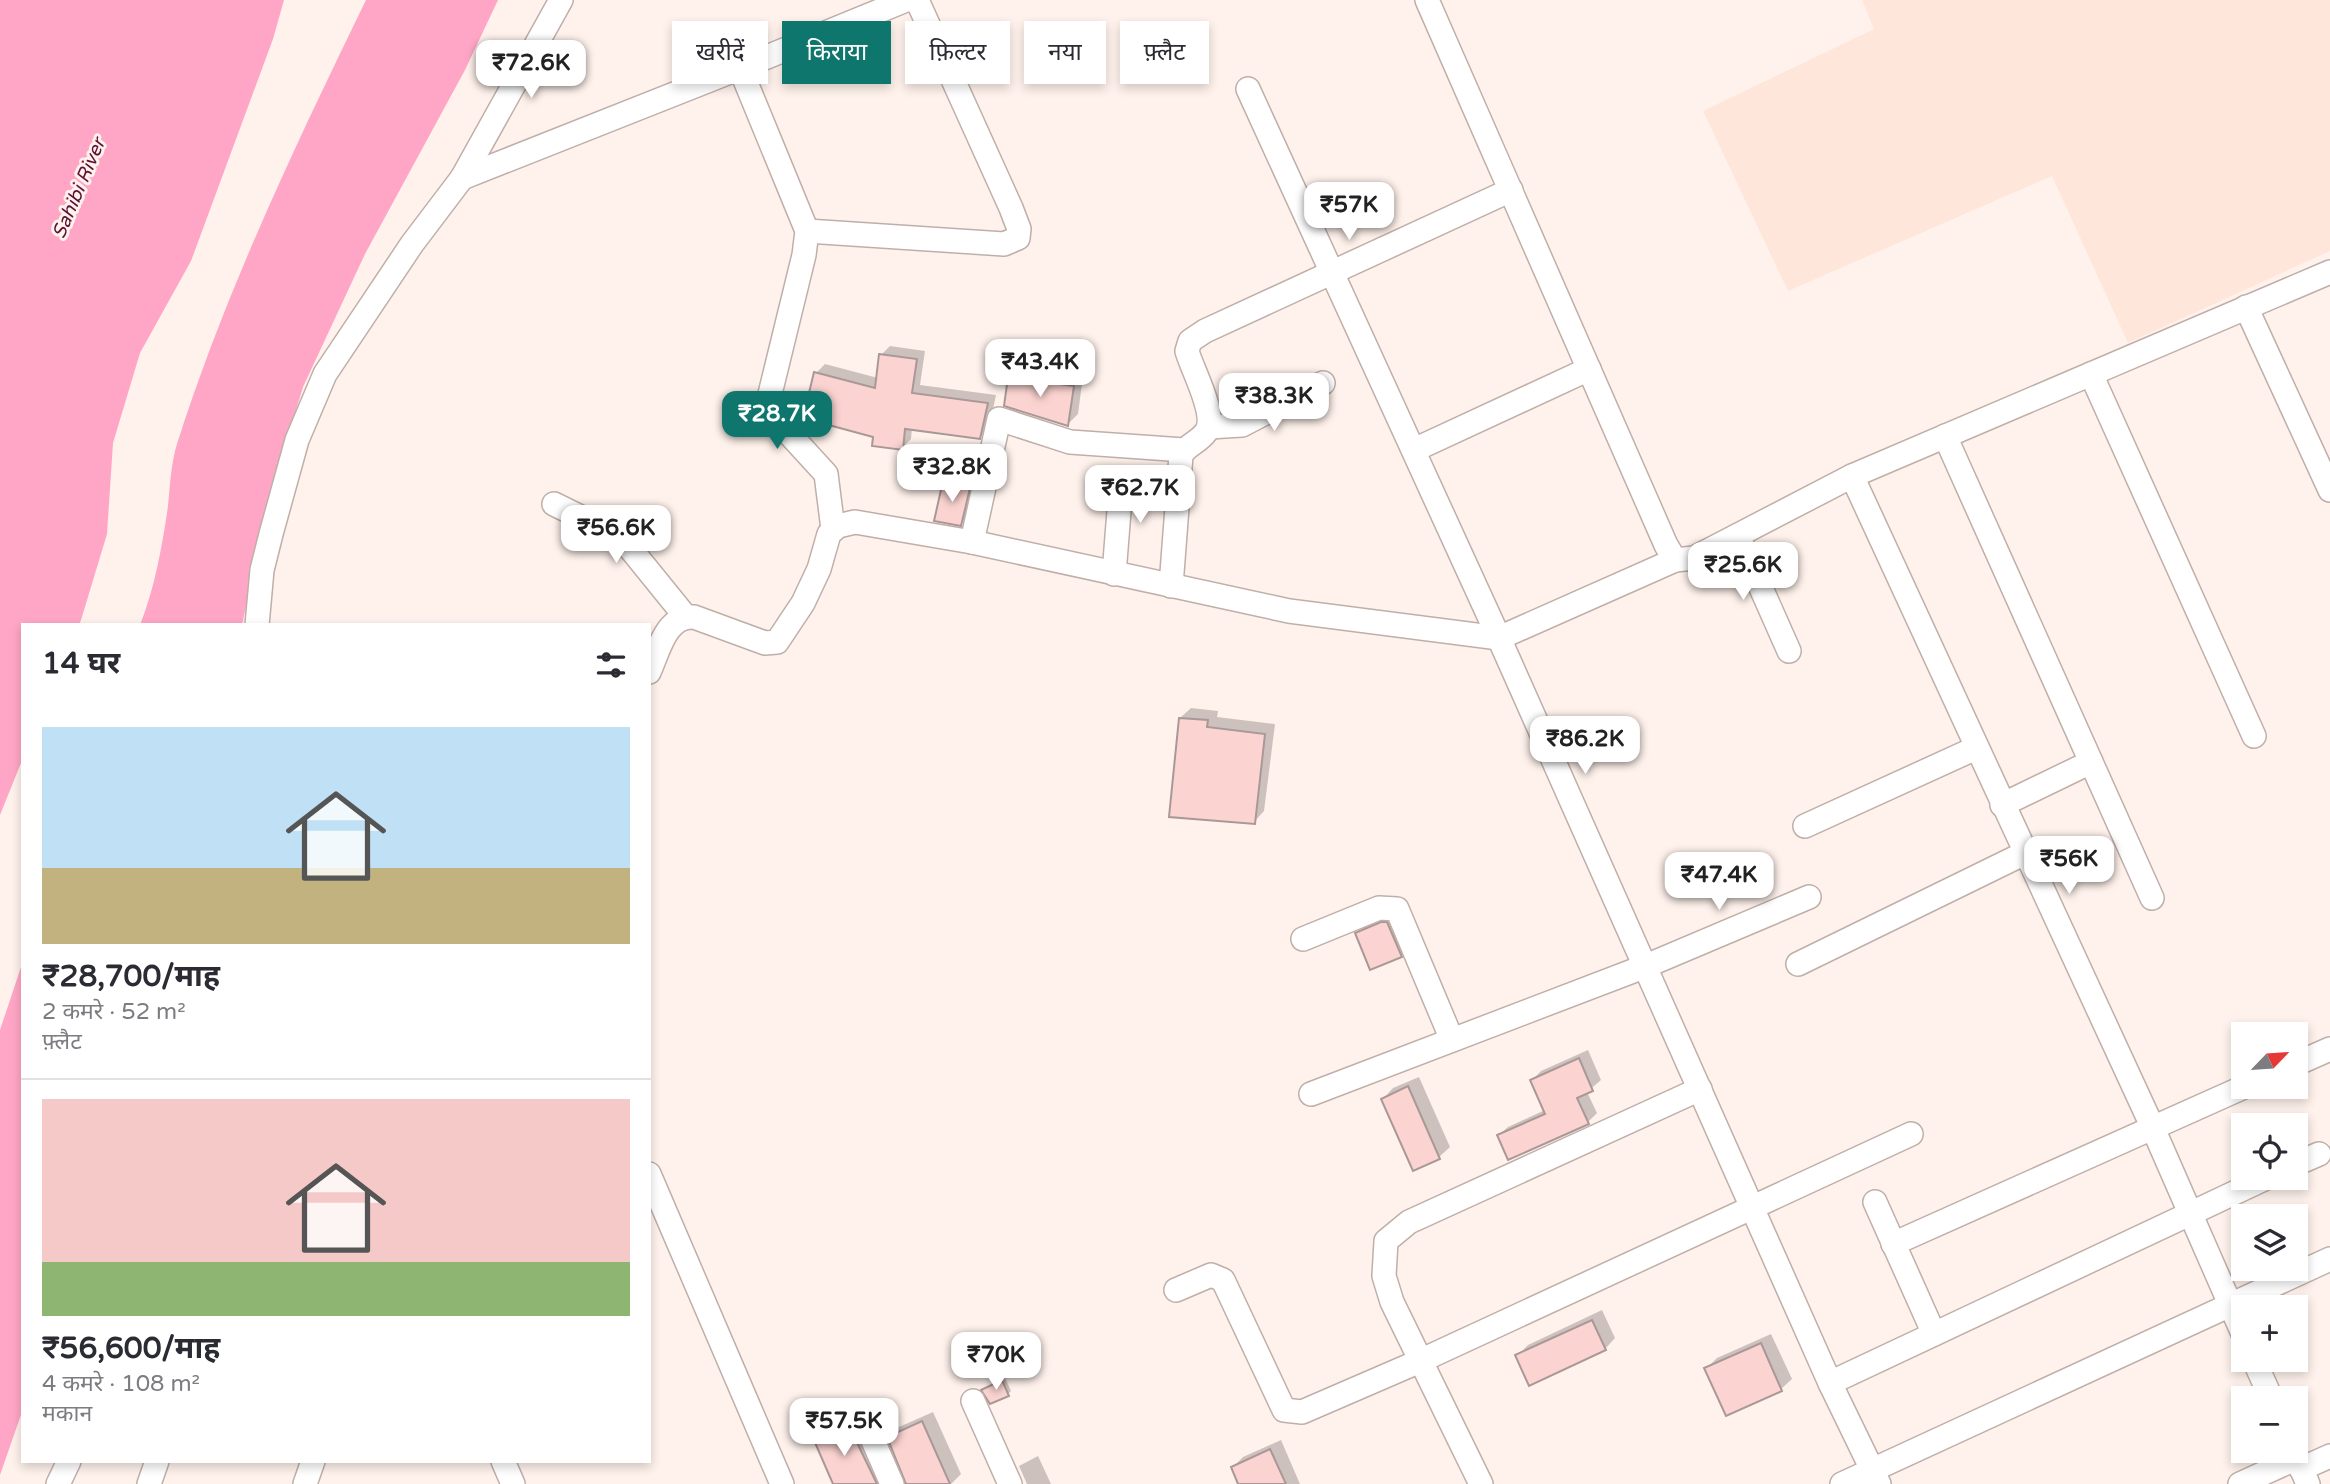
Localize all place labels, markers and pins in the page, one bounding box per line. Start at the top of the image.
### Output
pin: ₹72.6K [474,41,588,100]
pin: ₹57K [1308,182,1390,242]
pin: ₹43.4K [983,340,1097,399]
pin: ₹38.3K [1217,374,1331,433]
pin: ₹28.7K [720,392,834,451]
pin: ₹32.8K [895,444,1009,504]
pin: ₹62.7K [1083,466,1197,525]
pin: ₹56.6K [559,505,673,565]
pin: ₹25.6K [1686,542,1800,602]
pin: ₹86.2K [1528,716,1642,776]
pin: ₹56K [2028,836,2110,896]
pin: ₹47.4K [1662,852,1776,912]
pin: ₹70K [955,1332,1037,1392]
pin: ₹57.5K [787,1398,901,1458]

